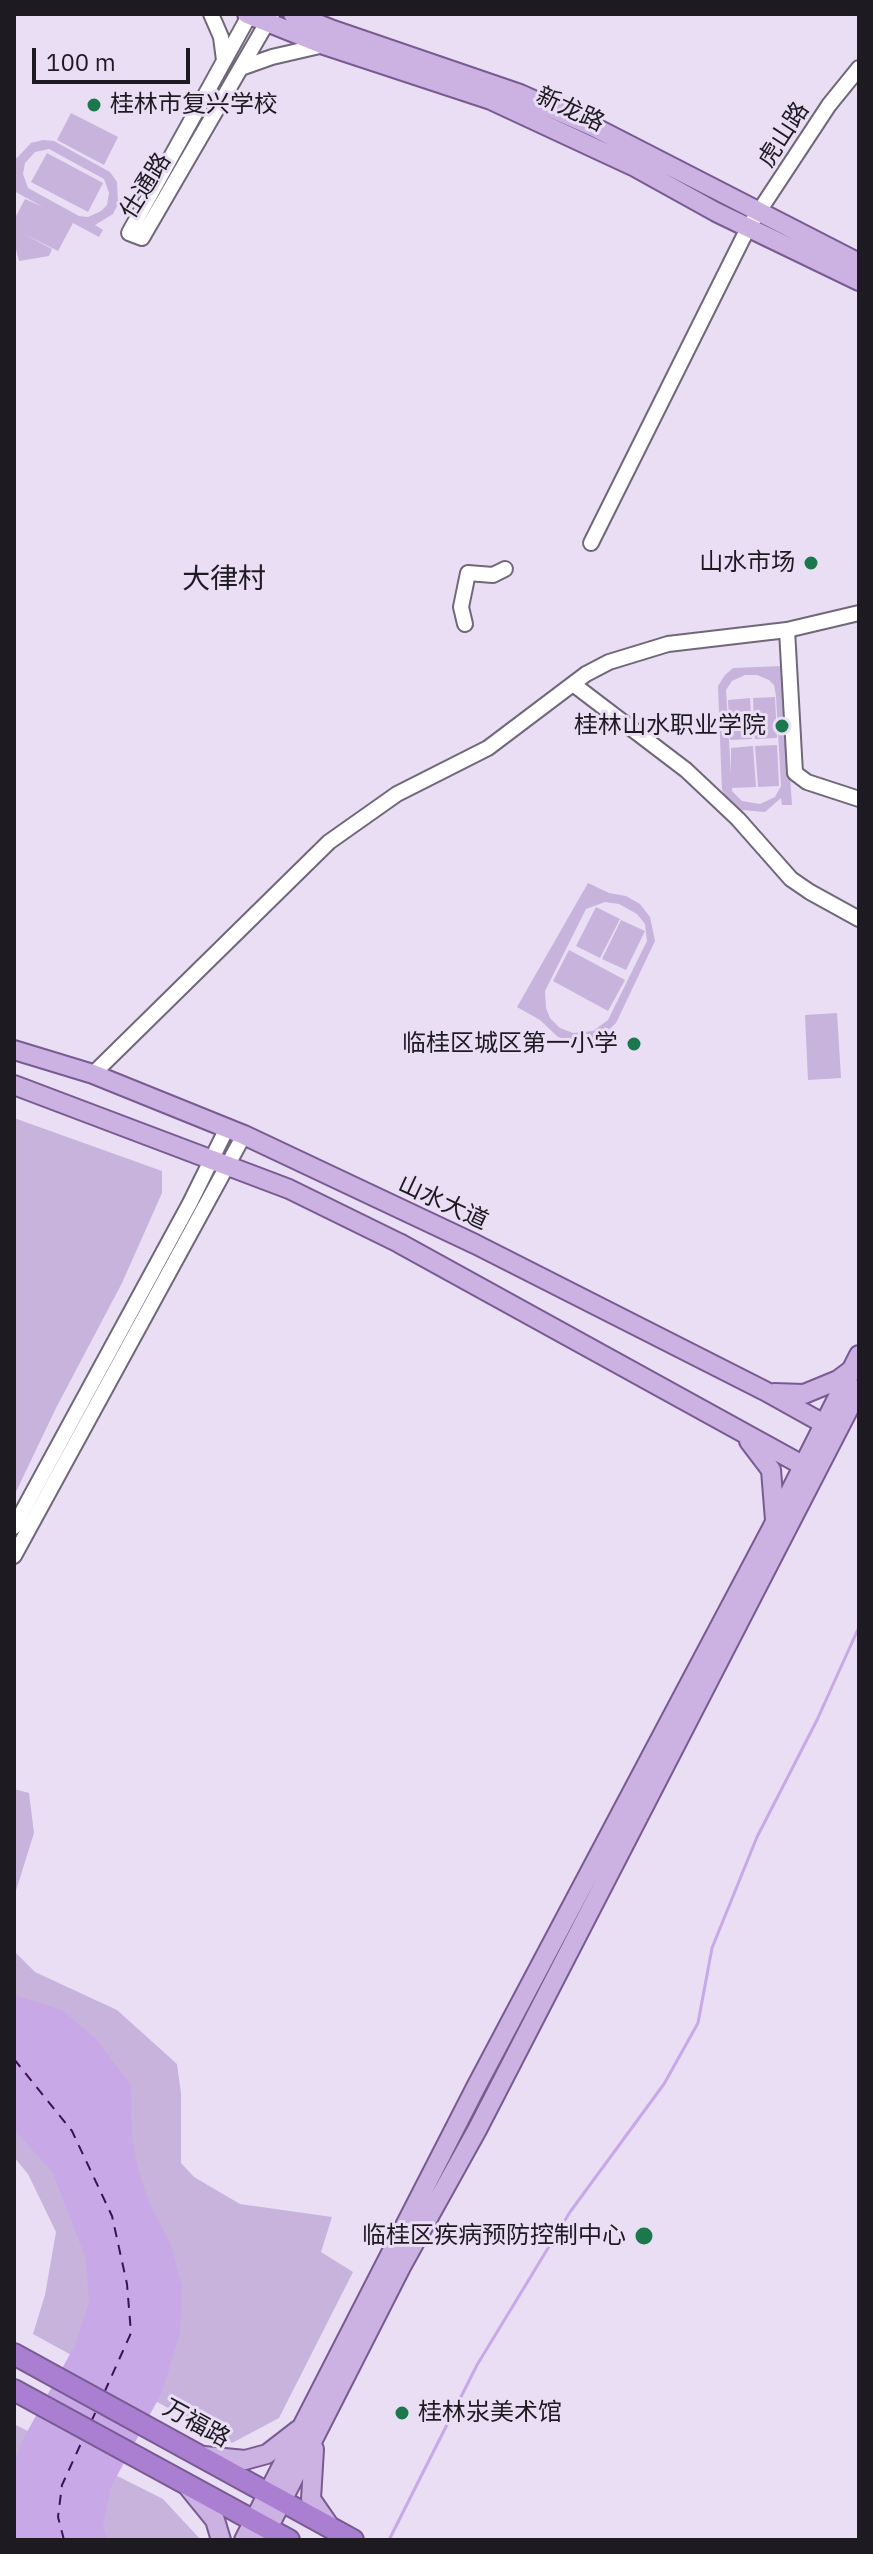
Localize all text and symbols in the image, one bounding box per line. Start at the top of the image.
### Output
scale bar [36,32,194,82]
text: 100 m [46,46,116,78]
street label: 新龙路 [531,82,609,138]
place label: 桂林市复兴学校 [110,91,278,119]
marker: 桂林市复兴学校 [85,96,103,114]
street label: 虎山路 [752,97,816,173]
street label: 仕通路 [115,148,177,224]
place label: 山水市场 [699,549,795,577]
marker: 山水市场 [802,554,820,572]
district label: 大律村 [182,563,266,597]
place label: 桂林山水职业学院 [574,712,766,740]
marker: 桂林山水职业学院 [773,717,791,735]
place label: 临桂区城区第一小学 [402,1030,618,1058]
marker: 临桂区城区第一小学 [625,1035,643,1053]
street label: 山水大道 [393,1170,493,1236]
place label: 临桂区疾病预防控制中心 [362,2222,626,2250]
marker: 临桂区疾病预防控制中心 [633,2225,655,2247]
street label: 万福路 [158,2394,234,2454]
place label: 桂林汖美术馆 [418,2399,562,2427]
marker: 桂林汖美术馆 [393,2404,411,2422]

